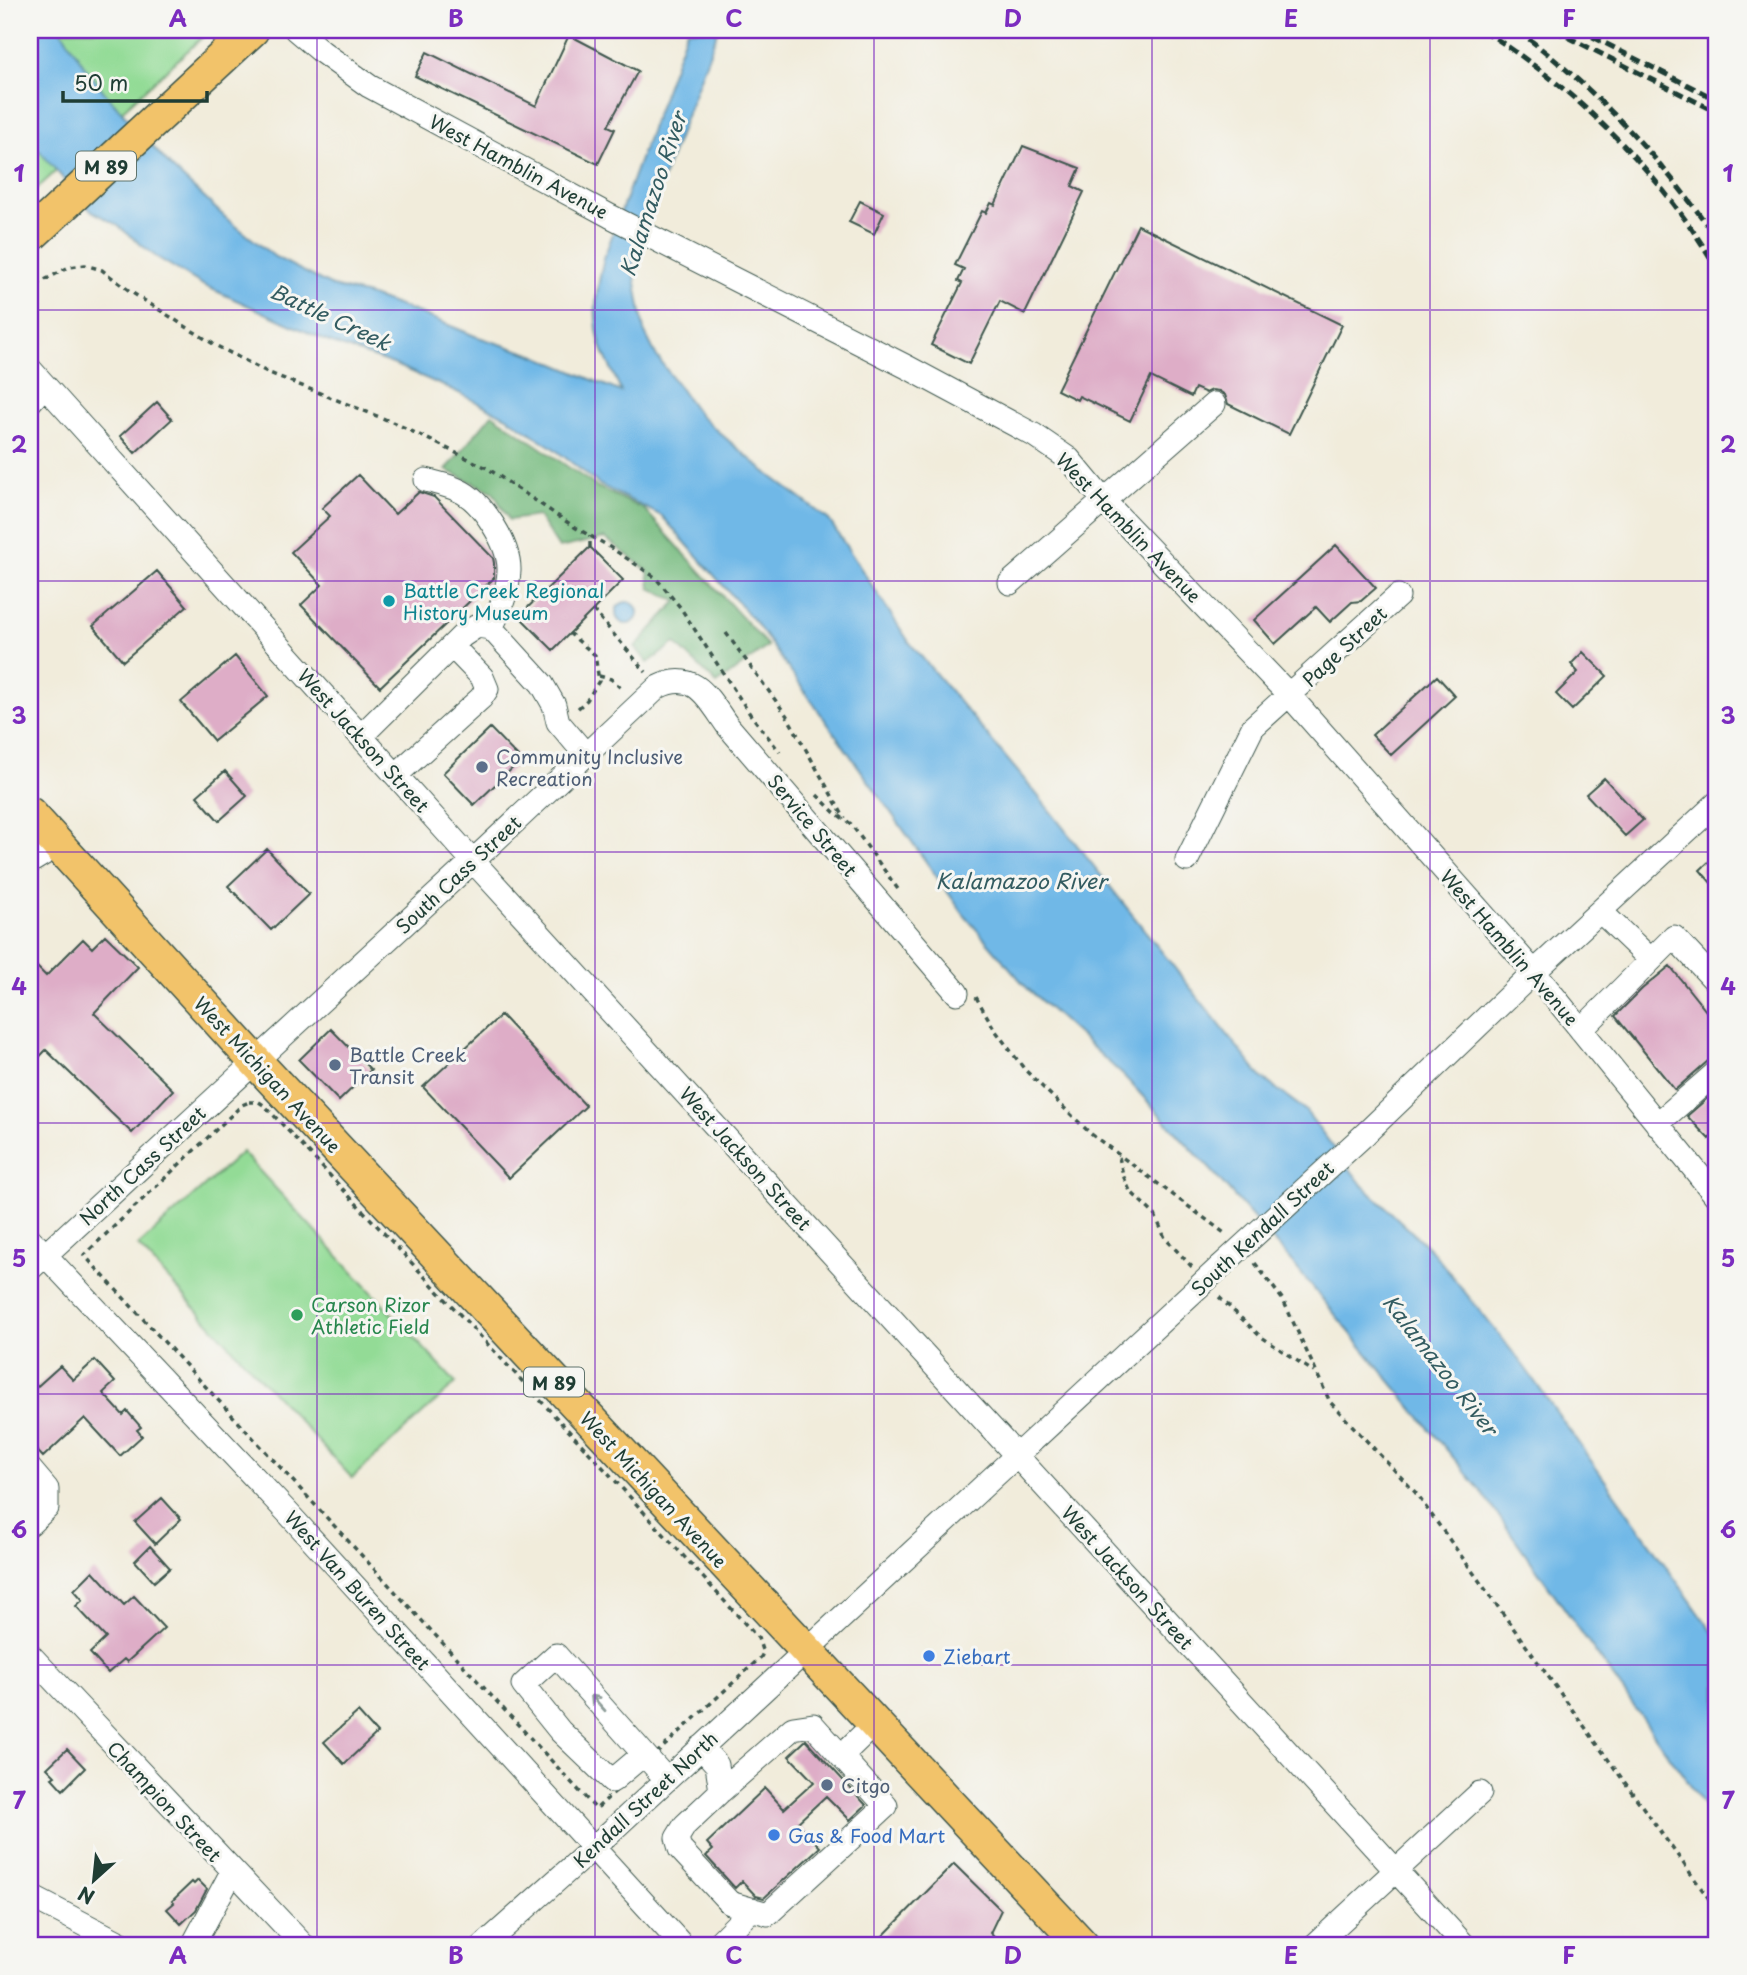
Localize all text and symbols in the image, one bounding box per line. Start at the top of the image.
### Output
text: A [169,0,187,35]
text: B [448,0,464,35]
text: C [725,0,743,35]
text: D [1004,0,1022,35]
text: E [1284,0,1298,35]
text: F [1562,0,1576,35]
scale bar [63,60,206,104]
text: 50 m [74,66,128,98]
water label: Kalamazoo River [610,105,694,280]
street label: West Hamblin Avenue [425,107,613,225]
road number: M 89 [76,152,136,181]
text: 1 [14,155,25,190]
text: 1 [1723,155,1734,190]
water label: Battle Creek [265,274,398,358]
text: 2 [11,426,27,461]
text: 2 [1720,426,1736,461]
street label: West Hamblin Avenue [1050,446,1208,608]
place label: Battle Creek Regional History Museum [403,576,604,626]
marker: Battle Creek Regional History Museum [381,593,397,609]
street label: Page Street [1295,599,1393,693]
street label: West Jackson Street [291,662,437,819]
text: 3 [11,697,27,732]
text: 3 [1720,697,1736,732]
place label: Community Inclusive Recreation [496,742,683,792]
marker: Community Inclusive Recreation [474,759,490,775]
street label: Service Street [762,768,864,882]
street label: South Cass Street [389,808,527,940]
street label: West Hamblin Avenue [1434,863,1586,1031]
water label: Kalamazoo River [936,864,1109,896]
text: 4 [11,968,27,1003]
text: 4 [1720,968,1736,1003]
street label: West Michigan Avenue [188,990,348,1158]
place label: Battle Creek Transit [349,1040,467,1090]
marker: Battle Creek Transit [327,1057,343,1073]
street label: West Jackson Street [673,1080,819,1237]
street label: North Cass Street [72,1099,212,1231]
street label: South Kendall Street [1184,1154,1340,1302]
text: 5 [12,1240,26,1275]
text: 5 [1721,1240,1735,1275]
water label: Kalamazoo River [1376,1287,1508,1443]
place label: Carson Rizor Athletic Field [311,1290,430,1340]
marker: Carson Rizor Athletic Field [289,1307,305,1323]
road number: M 89 [524,1367,584,1396]
street label: West Michigan Avenue [574,1405,734,1573]
street label: West Jackson Street [1055,1499,1201,1656]
street label: West Van Buren Street [279,1504,438,1676]
text: 6 [11,1511,27,1546]
text: 6 [1720,1511,1736,1546]
place label: Ziebart [943,1642,1011,1670]
marker: Ziebart [921,1648,937,1664]
one-way arrow [590,1695,607,1712]
street label: Kendall Street North [566,1724,724,1874]
street label: Champion Street [101,1734,229,1868]
place label: Citgo [841,1771,890,1799]
marker: Citgo [819,1777,835,1793]
text: 7 [12,1782,26,1817]
text: 7 [1721,1782,1735,1817]
place label: Gas & Food Mart [788,1821,945,1849]
marker: Gas & Food Mart [766,1827,782,1843]
north arrow [60,1846,130,1916]
text: N [73,1880,99,1912]
text: A [169,1937,187,1972]
text: B [448,1937,464,1972]
text: C [725,1937,743,1972]
text: D [1004,1937,1022,1972]
text: E [1284,1937,1298,1972]
text: F [1562,1937,1576,1972]

